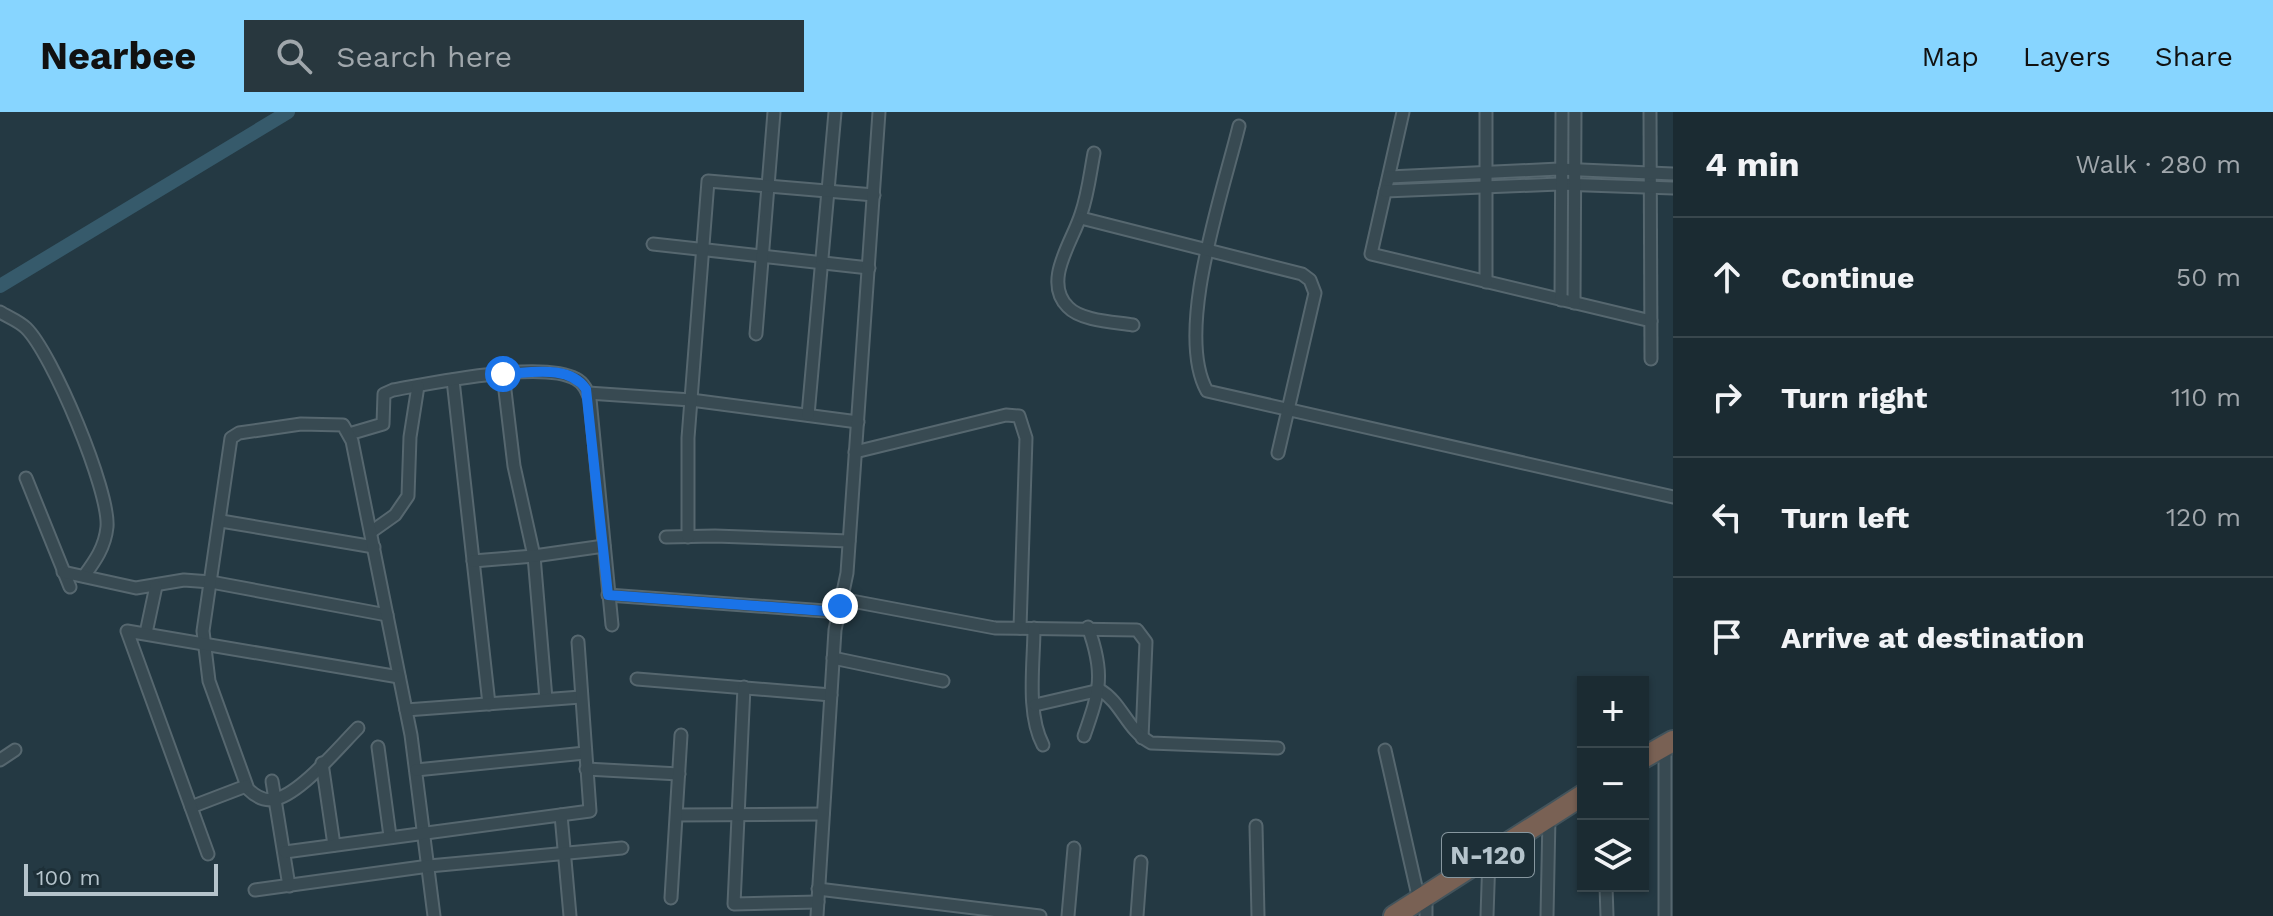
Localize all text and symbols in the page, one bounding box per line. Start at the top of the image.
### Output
search box [244,20,804,92]
text: Nearbee [40,34,196,78]
icon: search [272,34,316,78]
text: Search here [336,39,512,74]
text: Map [1922,40,1979,73]
text: Layers [2023,40,2111,73]
text: Share [2155,40,2233,73]
text: 4 min [1705,144,1800,184]
text: Walk · 280 m [2076,149,2241,179]
icon: ahead [1705,255,1749,299]
text: Continue [1781,260,1914,295]
text: 50 m [2176,262,2241,292]
route start [485,356,521,392]
icon: right [1705,375,1749,419]
text: Turn right [1781,380,1927,415]
text: 110 m [2171,382,2241,412]
icon: left [1705,495,1749,539]
text: Turn left [1781,500,1909,535]
text: 120 m [2166,502,2241,532]
route end [822,588,858,624]
icon: arrive [1705,615,1749,659]
text: Arrive at destination [1781,620,2085,655]
map controls [1577,676,1649,892]
button: + [1577,676,1649,748]
button: − [1577,748,1649,820]
button: layers [1577,820,1649,892]
road number: N-120 [1442,833,1534,877]
scale bar [24,860,218,896]
text: 100 m [36,865,100,890]

